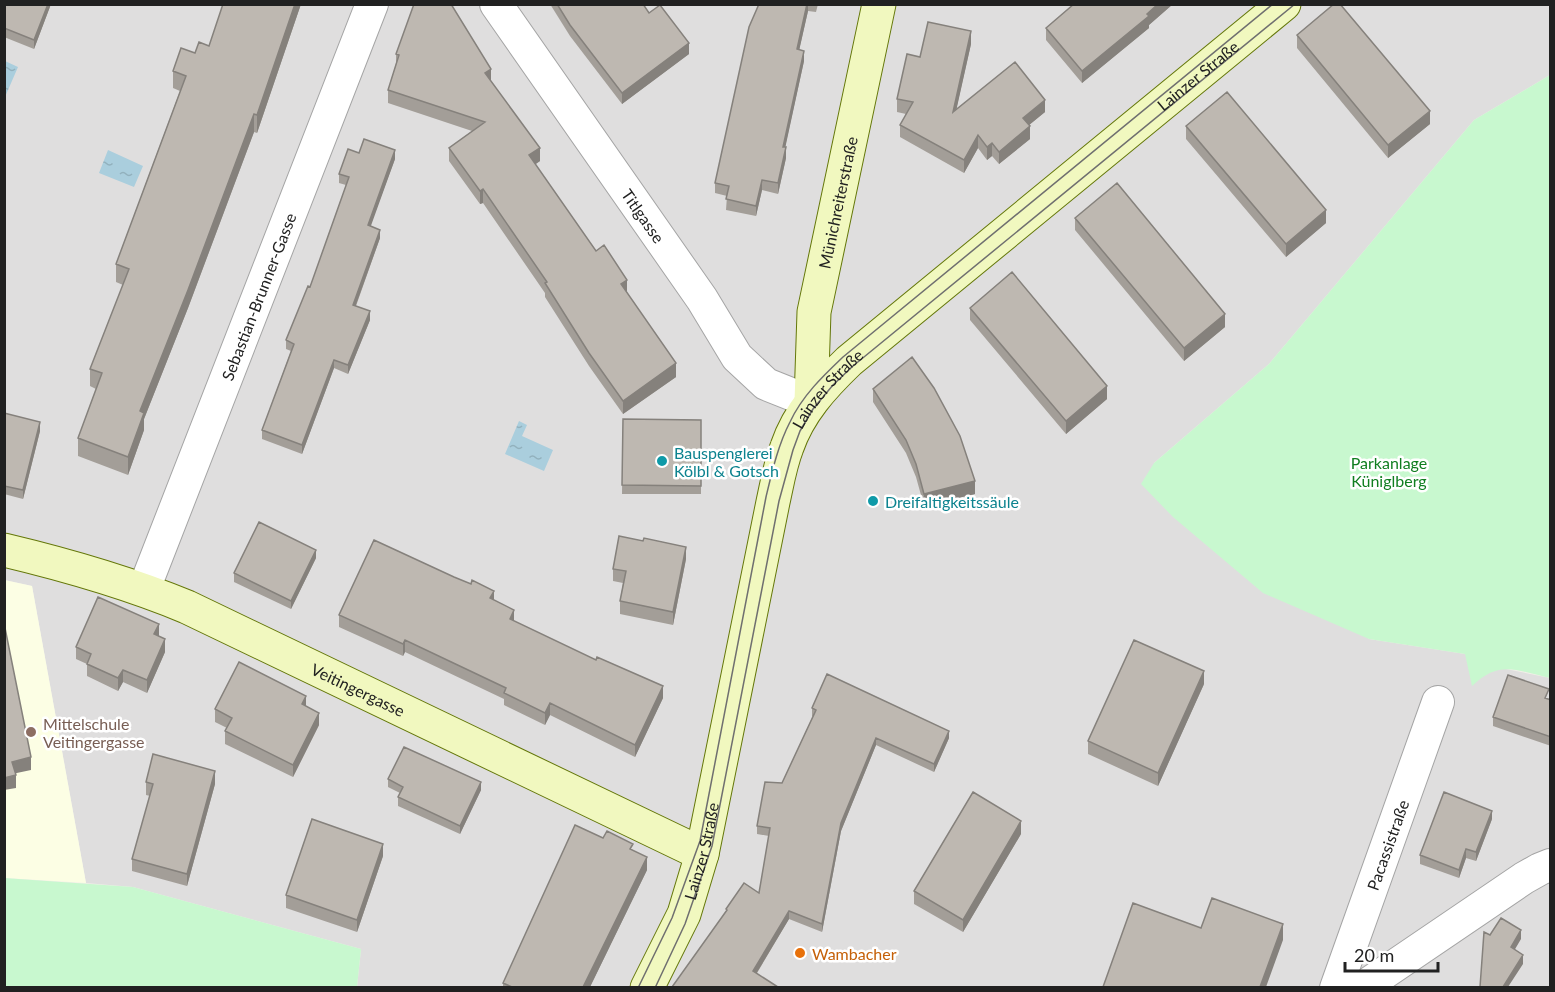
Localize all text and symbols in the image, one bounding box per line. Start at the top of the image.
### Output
street label: Lainzer Straße [1153,36,1242,114]
street label: Münichreiterstraße [814,135,860,270]
street label: Titlgasse [618,185,669,246]
street label: Sebastian-Brunner-Gasse [217,210,299,383]
street label: Lainzer Straße [787,344,866,431]
place label: Bauspenglerei Kölbl & Gotsch [674,443,779,480]
park label: Parkanlage Küniglberg [1351,453,1427,490]
marker: Bauspenglerei Kölbl & Gotsch [655,454,669,468]
place label: Dreifaltigkeitssäule [885,492,1019,511]
marker: Dreifaltigkeitssäule [866,494,880,508]
street label: Veitingergasse [308,659,408,720]
place label: Mittelschule Veitingergasse [43,714,145,751]
marker: Mittelschule Veitingergasse [24,725,38,739]
street label: Pacassistraße [1362,797,1412,893]
street label: Lainzer Straße [679,801,722,902]
scale bar [1345,935,1438,973]
place label: Wambacher [812,944,897,963]
text: 20 m [1354,944,1394,966]
marker: Wambacher [793,946,807,960]

